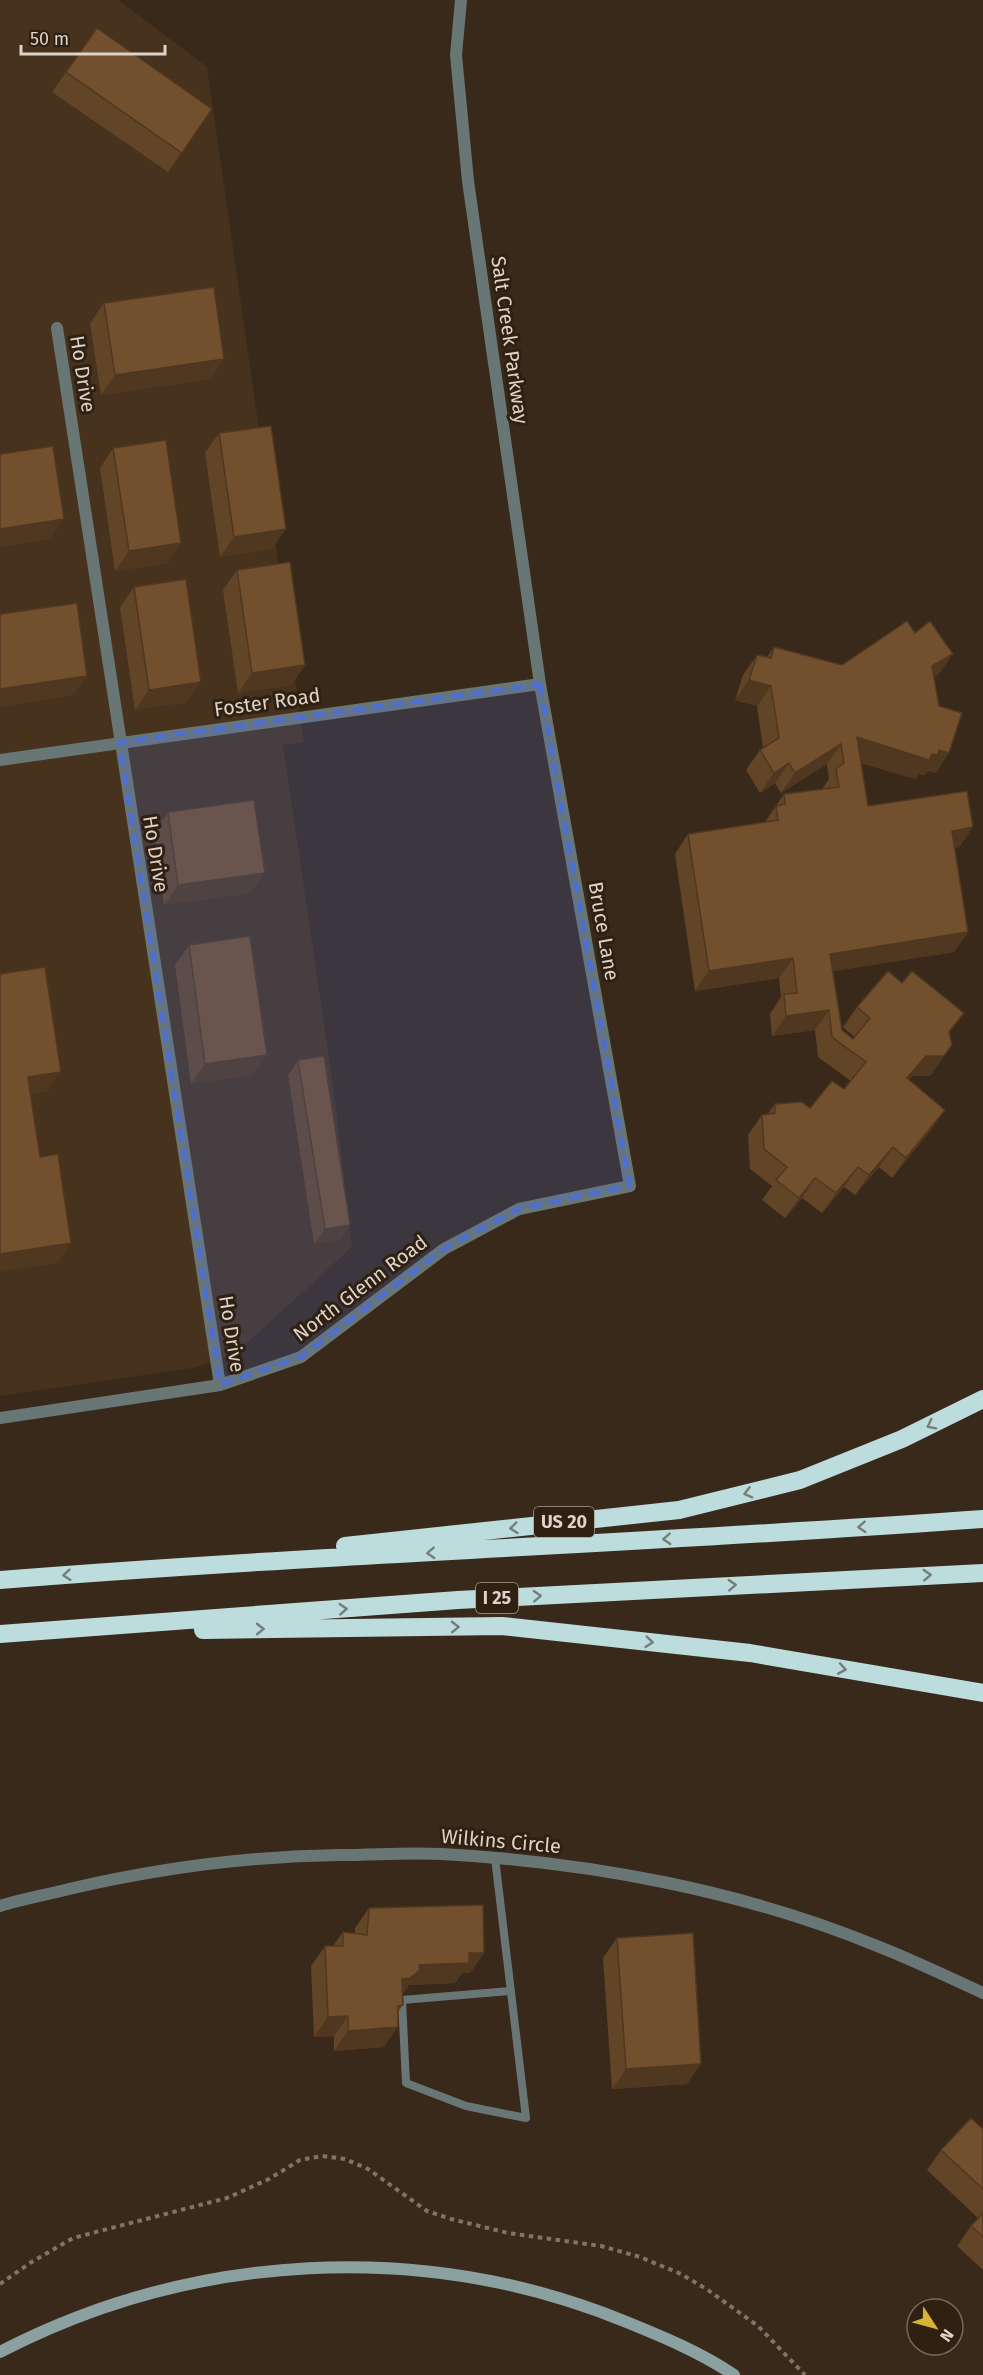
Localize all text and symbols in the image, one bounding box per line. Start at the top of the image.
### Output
scale bar [21,18,165,56]
text: 50 m [30,28,69,50]
street label: Salt Creek Parkway [486,255,534,426]
street label: Ho Drive [65,334,101,414]
street label: Foster Road [212,683,322,721]
street label: Ho Drive [138,814,174,894]
street label: Bruce Lane [583,880,625,982]
street label: North Glenn Road [288,1230,432,1346]
street label: Ho Drive [214,1294,250,1374]
one-way arrow [926,1418,937,1429]
one-way arrow [744,1485,754,1498]
road number: US 20 [534,1507,594,1537]
one-way arrow [510,1521,519,1533]
one-way arrow [857,1521,866,1534]
one-way arrow [663,1533,672,1546]
one-way arrow [426,1546,435,1559]
one-way arrow [63,1568,72,1581]
one-way arrow [922,1568,931,1581]
one-way arrow [728,1579,737,1592]
road number: I 25 [476,1583,518,1613]
one-way arrow [533,1590,542,1603]
one-way arrow [338,1602,347,1615]
one-way arrow [450,1621,459,1633]
one-way arrow [255,1623,264,1635]
one-way arrow [644,1635,653,1648]
one-way arrow [836,1662,846,1675]
street label: Wilkins Circle [440,1824,562,1858]
north arrow [905,2297,965,2357]
text: N [936,2326,958,2345]

